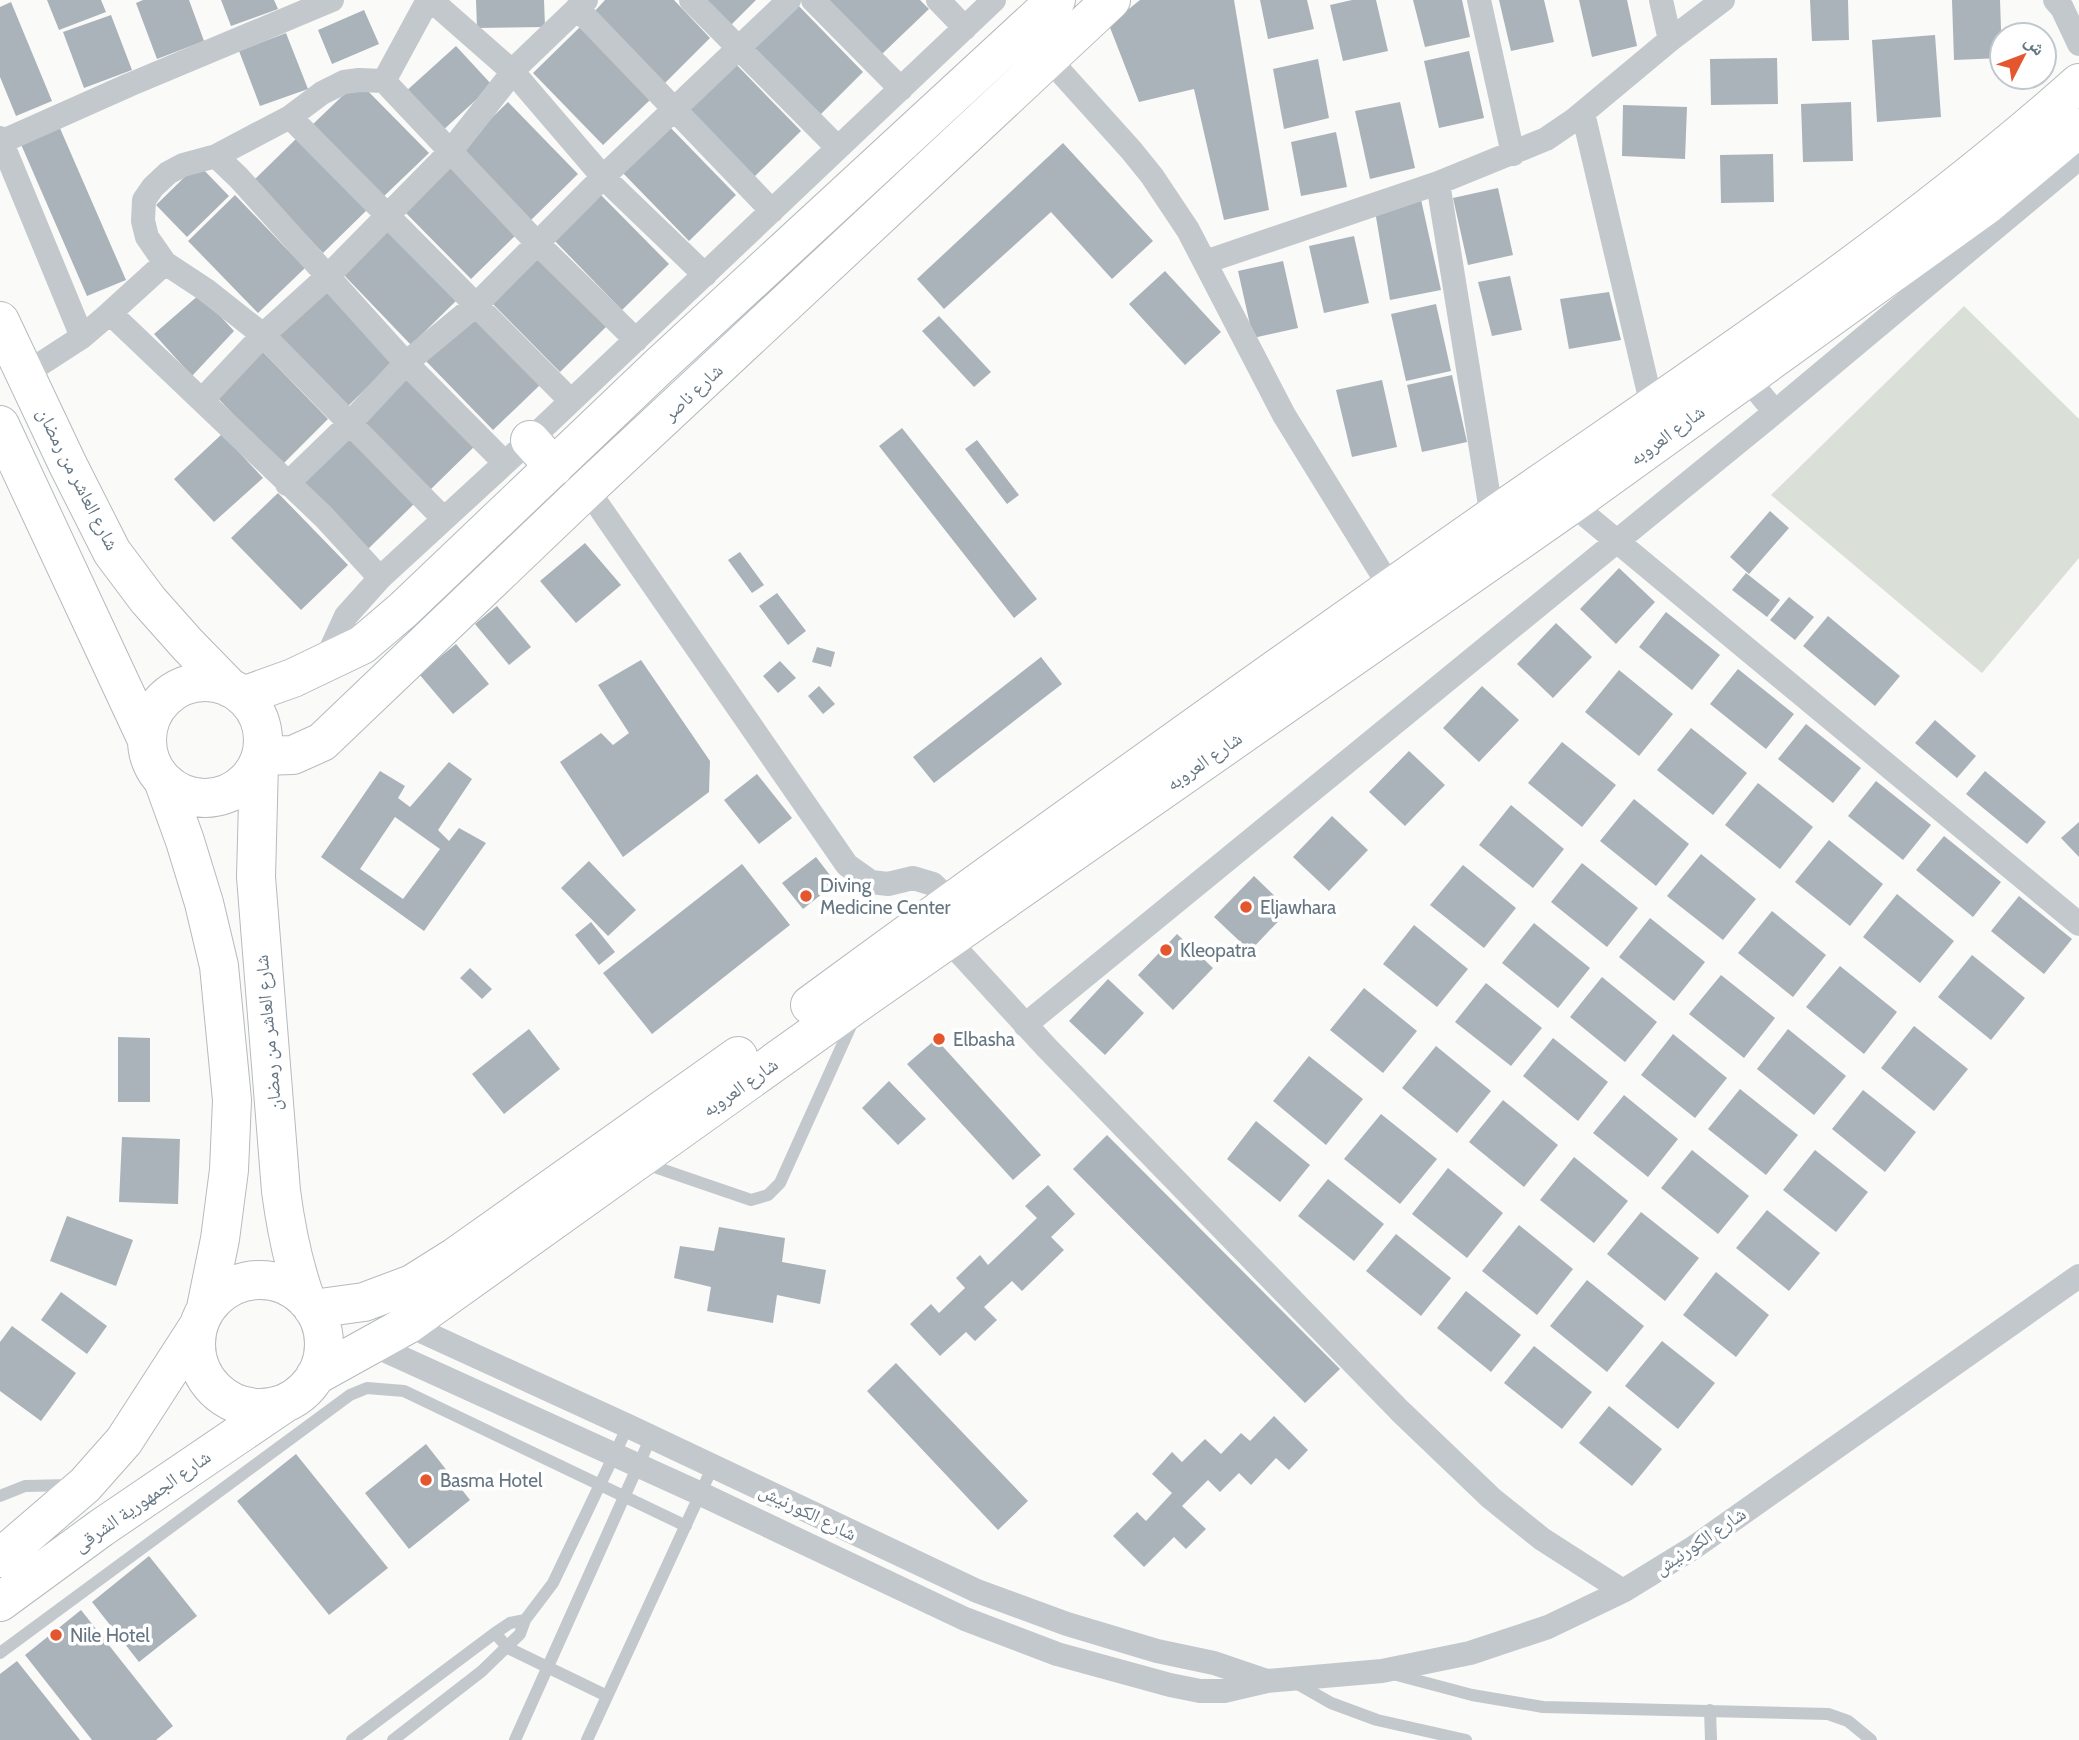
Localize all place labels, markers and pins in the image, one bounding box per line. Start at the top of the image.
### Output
place label: Diving Medicine Center [820,874,950,919]
marker: Diving Medicine Center [798,888,814,904]
place label: Eljawhara [1260,896,1336,919]
marker: Eljawhara [1238,899,1254,915]
place label: Kleopatra [1180,939,1256,962]
marker: Kleopatra [1158,942,1174,958]
place label: Elbasha [953,1028,1015,1051]
marker: Elbasha [931,1031,947,1047]
place label: Basma Hotel [440,1469,543,1492]
marker: Basma Hotel [418,1472,434,1488]
place label: Nile Hotel [70,1624,150,1647]
marker: Nile Hotel [48,1627,64,1643]

